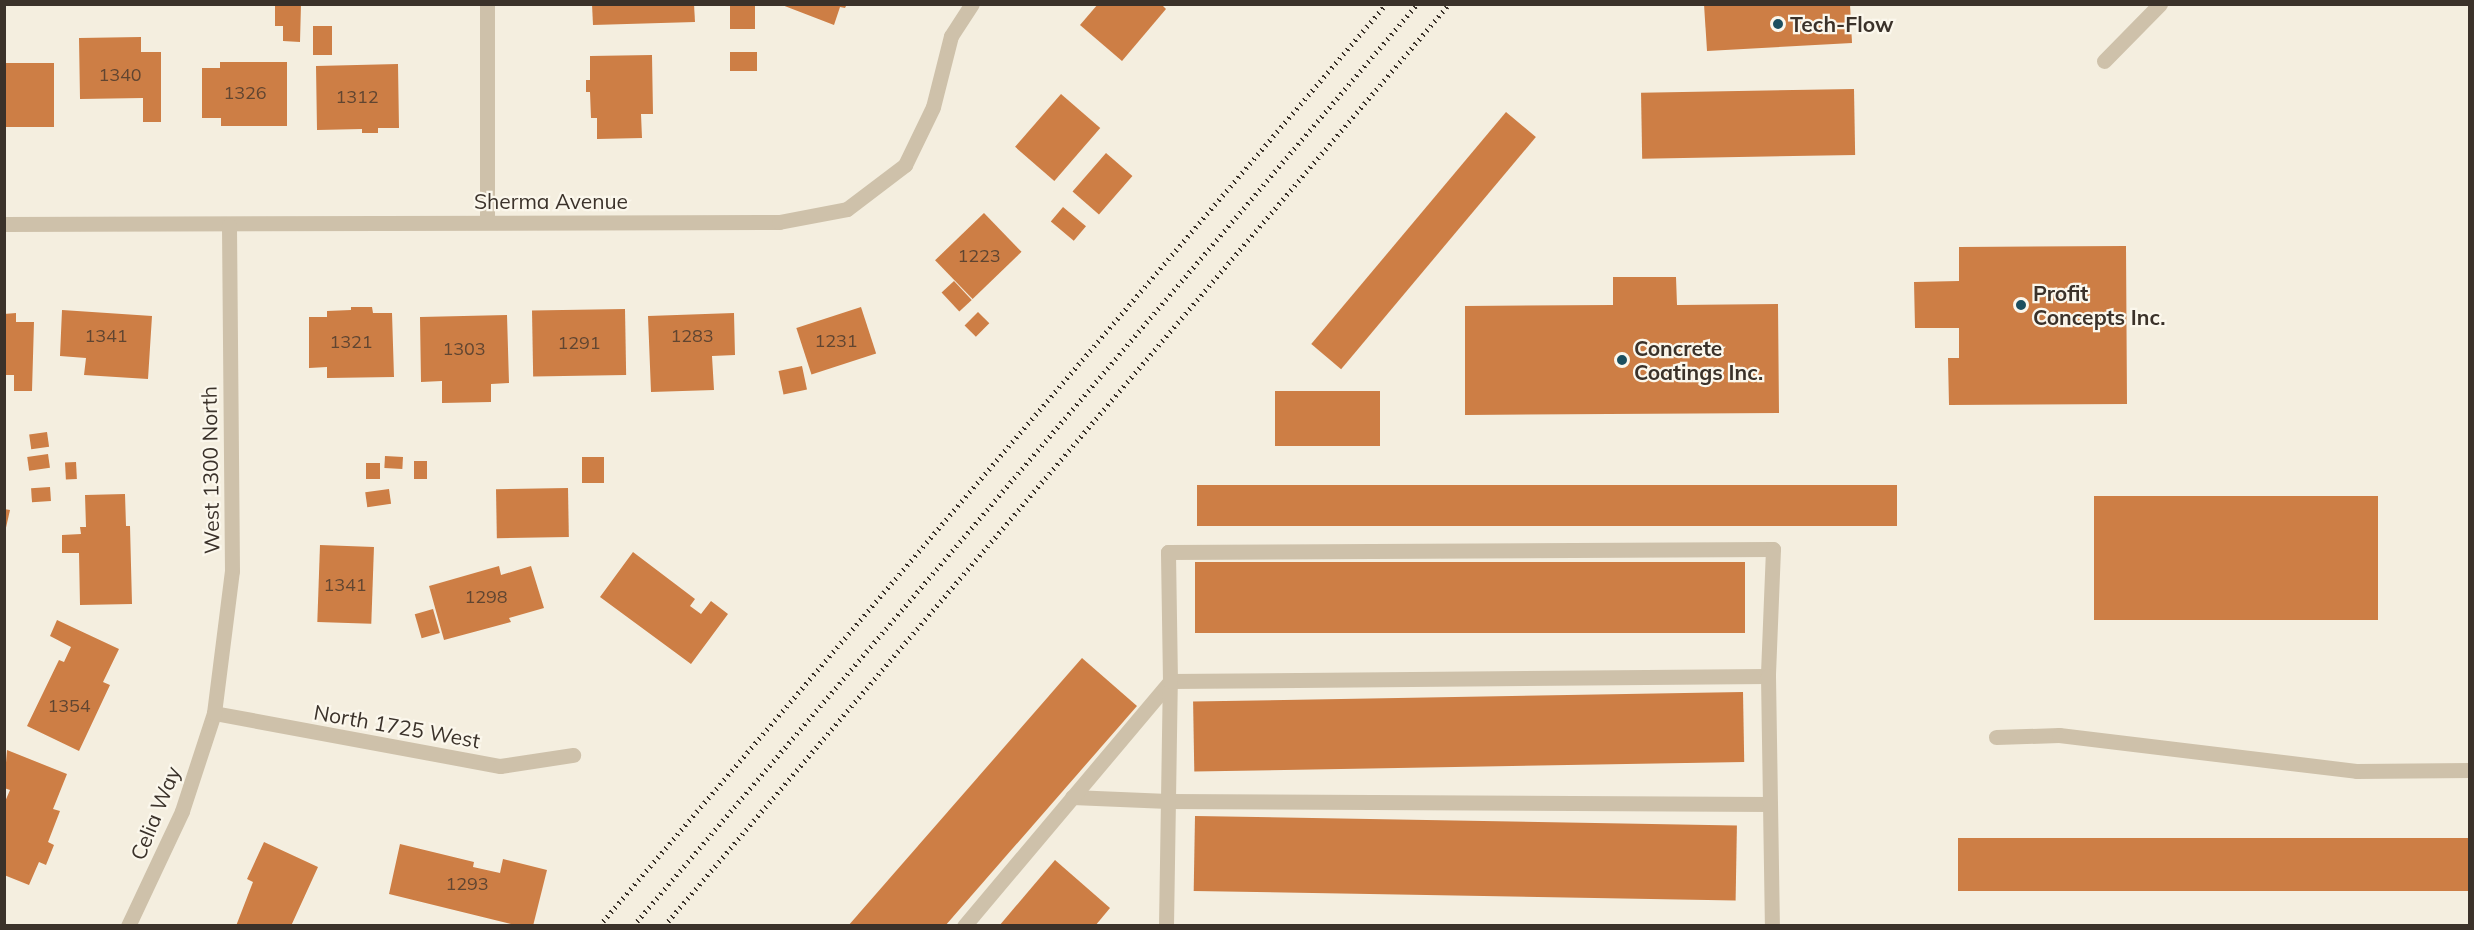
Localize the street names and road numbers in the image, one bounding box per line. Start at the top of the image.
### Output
street label: Sherma Avenue [474,188,628,214]
street label: West 1300 North [196,386,224,554]
street label: North 1725 West [312,699,482,753]
street label: Celia Way [125,762,185,864]

